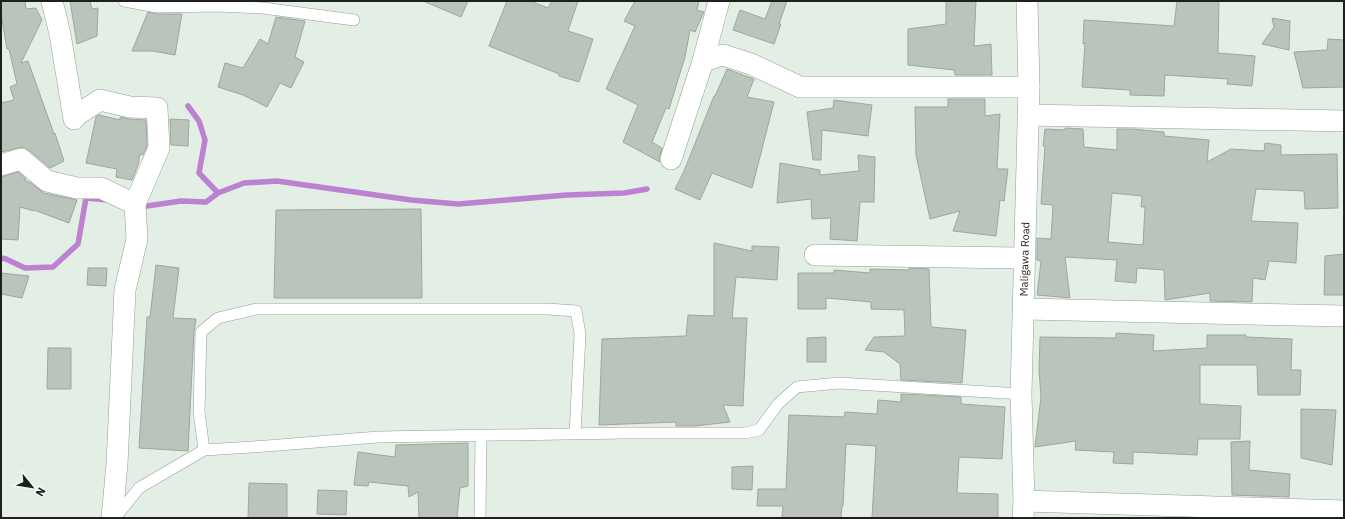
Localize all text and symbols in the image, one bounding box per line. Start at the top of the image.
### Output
street label: Maligawa Road [1017,222,1032,296]
north arrow [12,467,52,507]
text: N [33,485,49,499]

